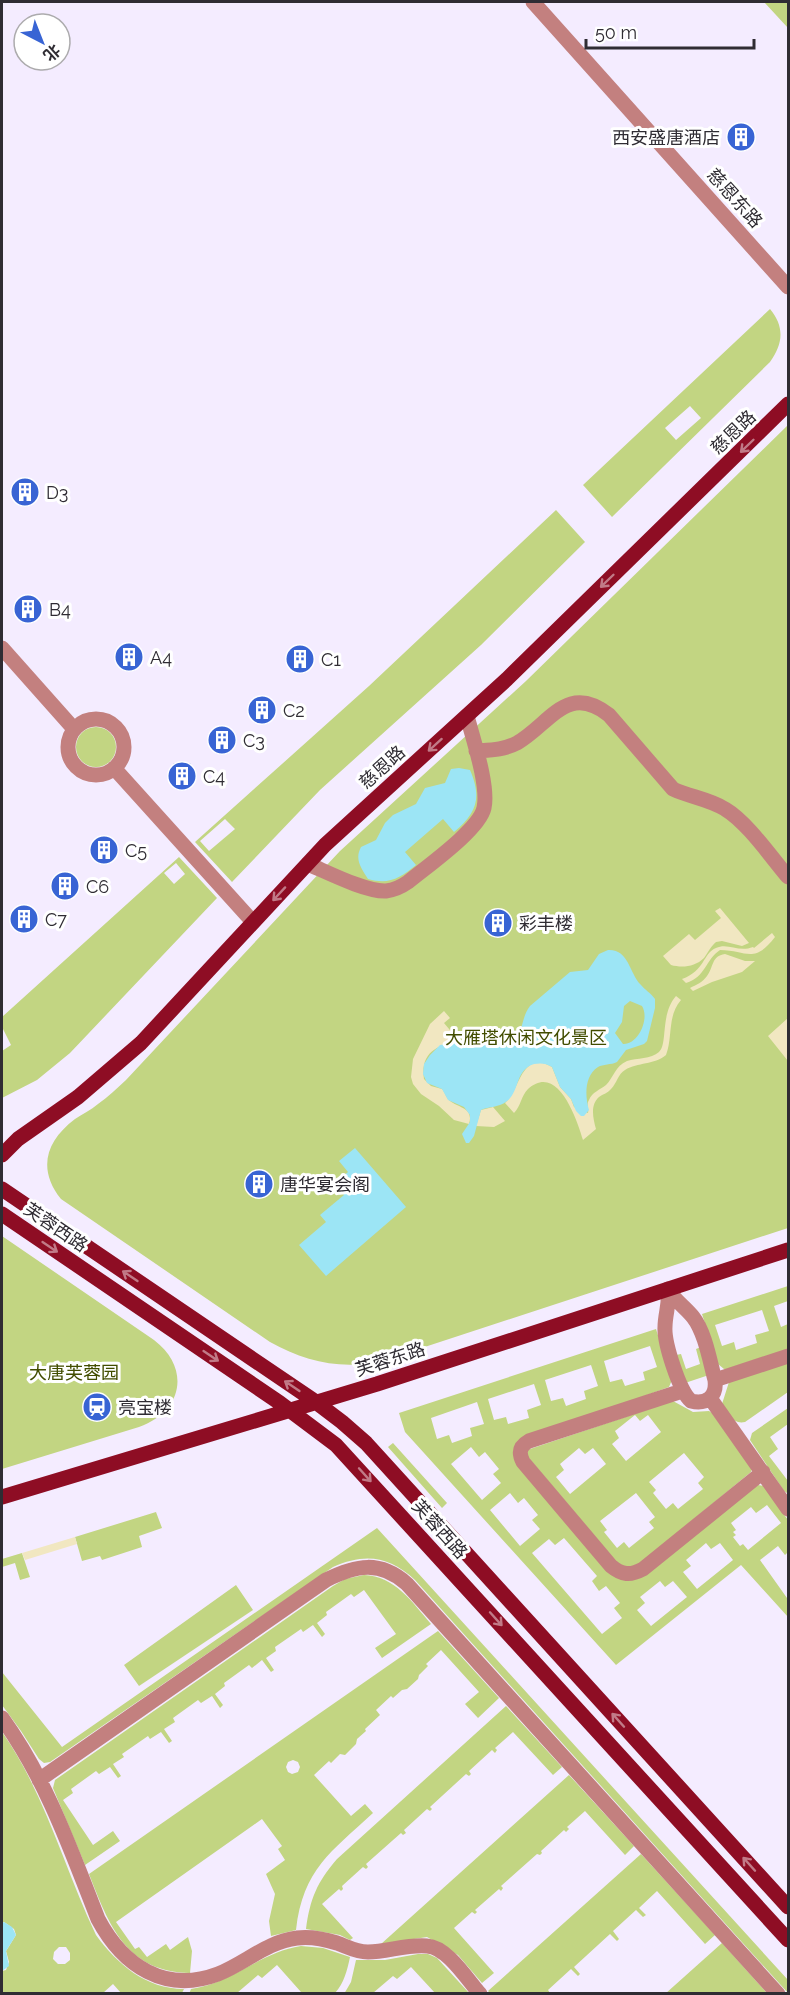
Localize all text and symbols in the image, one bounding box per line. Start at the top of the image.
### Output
north arrow [12,12,72,72]
scale bar [586,12,754,50]
text: 50 m [595,22,637,43]
text: 北 [39,40,64,65]
building icon: 西安盛唐酒店 [725,121,757,153]
place label: 西安盛唐酒店 [612,127,720,148]
street label: 慈恩东路 [703,164,767,232]
street label: 慈恩路 [706,406,760,458]
one-way arrow [740,438,755,453]
building icon: D3 [9,476,41,508]
place label: D3 [46,482,68,503]
one-way arrow [600,574,615,589]
building icon: B4 [12,593,44,625]
place label: B4 [49,599,71,620]
building icon: A4 [113,641,145,673]
building icon: C1 [284,643,316,675]
place label: A4 [150,647,172,668]
place label: C1 [321,649,341,670]
building icon: C2 [246,694,278,726]
place label: C2 [283,700,305,721]
building icon: C3 [206,724,238,756]
place label: C3 [243,730,265,751]
one-way arrow [428,738,443,752]
street label: 慈恩路 [355,741,409,793]
building icon: C4 [166,760,198,792]
place label: C4 [203,766,225,787]
building icon: C5 [88,834,120,866]
place label: C5 [125,840,147,861]
building icon: C6 [49,870,81,902]
place label: C6 [86,876,109,897]
one-way arrow [272,886,286,901]
building icon: C7 [8,903,40,935]
building icon: 彩丰楼 [482,907,514,939]
place label: C7 [45,909,67,930]
place label: 彩丰楼 [519,913,573,934]
park label: 大雁塔休闲文化景区 [445,1027,607,1048]
building icon: 唐华宴会阁 [243,1168,275,1200]
place label: 唐华宴会阁 [280,1174,370,1195]
street label: 芙蓉西路 [20,1198,92,1256]
one-way arrow [41,1241,58,1253]
one-way arrow [123,1270,139,1282]
street label: 芙蓉东路 [353,1338,427,1380]
one-way arrow [203,1350,219,1362]
park label: 大唐芙蓉园 [29,1362,119,1383]
one-way arrow [284,1380,301,1392]
station icon: 亮宝楼 [81,1391,113,1423]
place label: 亮宝楼 [118,1397,172,1418]
one-way arrow [358,1467,372,1482]
street label: 芙蓉西路 [408,1495,472,1563]
one-way arrow [489,1611,503,1626]
one-way arrow [611,1712,625,1727]
one-way arrow [742,1857,756,1872]

